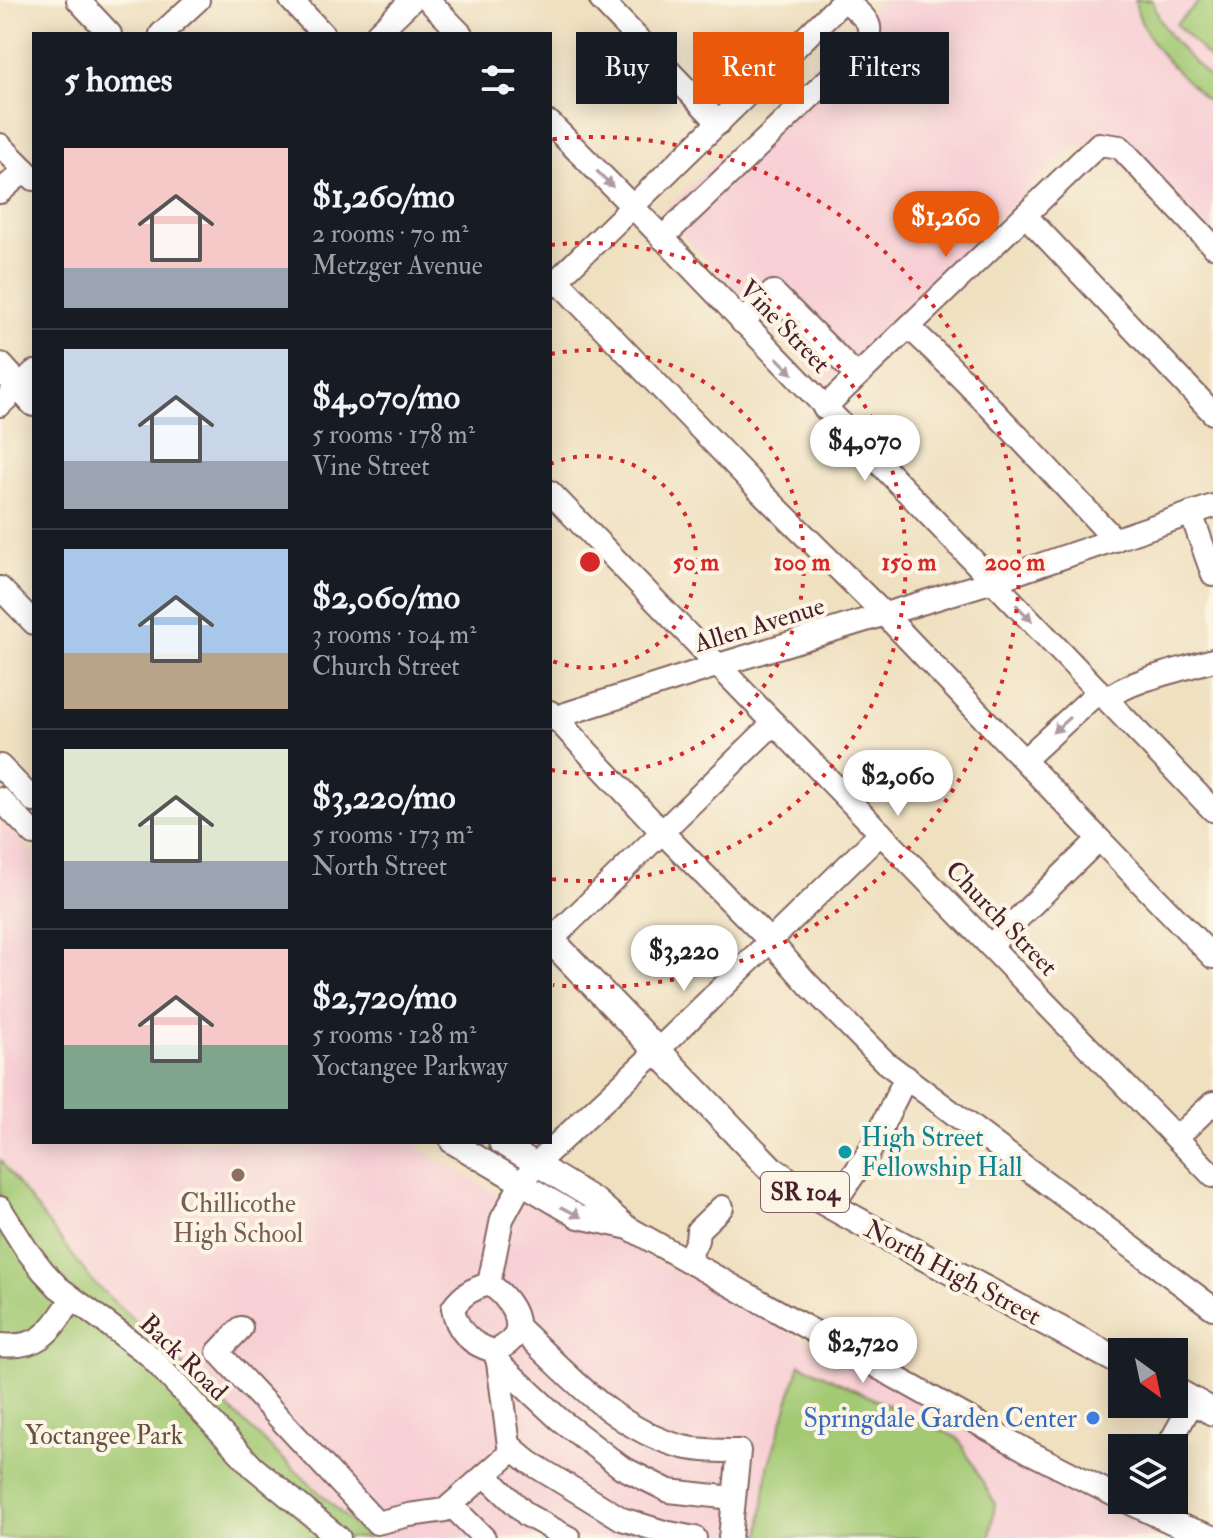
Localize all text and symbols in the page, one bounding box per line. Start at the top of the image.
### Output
chip: Buy [576,32,677,104]
chip: Rent [693,32,804,104]
chip: Filters [820,32,949,104]
icon: filters [476,58,520,102]
text: 5 homes [64,59,172,102]
one-way arrow [595,169,614,188]
text: $1,260/mo [312,175,455,218]
icon: home [128,180,224,276]
pin: $1,260 [881,191,1011,259]
text: $1,260 [911,201,981,233]
text: 2 rooms · 70 m² [312,218,469,250]
text: Metzger Avenue [312,250,483,282]
street label: Vine Street [732,273,837,380]
one-way arrow [775,357,793,376]
text: $4,070/mo [312,376,460,419]
icon: home [128,381,224,477]
pin: $4,070 [800,415,930,483]
text: 5 rooms · 178 m² [312,419,475,451]
text: $4,070 [828,425,902,457]
text: Vine Street [312,451,430,483]
text: 50 m [673,547,720,578]
text: 100 m [774,547,831,578]
text: 150 m [882,547,937,578]
text: 200 m [985,547,1046,578]
centre of rings [576,548,604,576]
text: $2,060/mo [312,576,460,619]
icon: home [128,581,224,677]
street label: Allen Avenue [689,590,829,660]
one-way arrow [1015,604,1033,623]
text: 3 rooms · 104 m² [312,619,477,651]
text: Church Street [312,651,460,683]
one-way arrow [1052,716,1071,734]
pin: $2,060 [833,750,963,818]
text: $2,060 [861,760,935,792]
text: $3,220/mo [312,776,456,819]
icon: home [128,781,224,877]
text: 5 rooms · 173 m² [312,819,473,851]
text: North Street [312,851,447,883]
street label: Church Street [938,854,1064,983]
pin: $3,220 [619,925,749,993]
text: $3,220 [649,935,719,967]
text: $2,720/mo [312,976,457,1019]
icon: home [128,981,224,1077]
text: 5 rooms · 128 m² [312,1019,476,1051]
text: Yoctangee Parkway [312,1051,508,1083]
place label: High Street Fellowship Hall [861,1122,1023,1185]
marker: High Street Fellowship Hall [836,1143,854,1161]
marker: Chillicothe High School [229,1166,247,1184]
road number: SR 104 [761,1172,849,1212]
place label: Chillicothe High School [173,1188,303,1250]
one-way arrow [560,1205,583,1219]
street label: North High Street [859,1213,1046,1333]
street label: Back Road [132,1308,234,1408]
pin: $2,720 [798,1317,928,1385]
text: $2,720 [827,1327,899,1359]
north arrow [1108,1338,1188,1418]
map controls [1108,1338,1188,1514]
place label: Springdale Garden Center [804,1403,1077,1436]
marker: Springdale Garden Center [1084,1409,1102,1427]
park label: Yoctangee Park [25,1420,184,1452]
button: layers [1108,1434,1188,1514]

